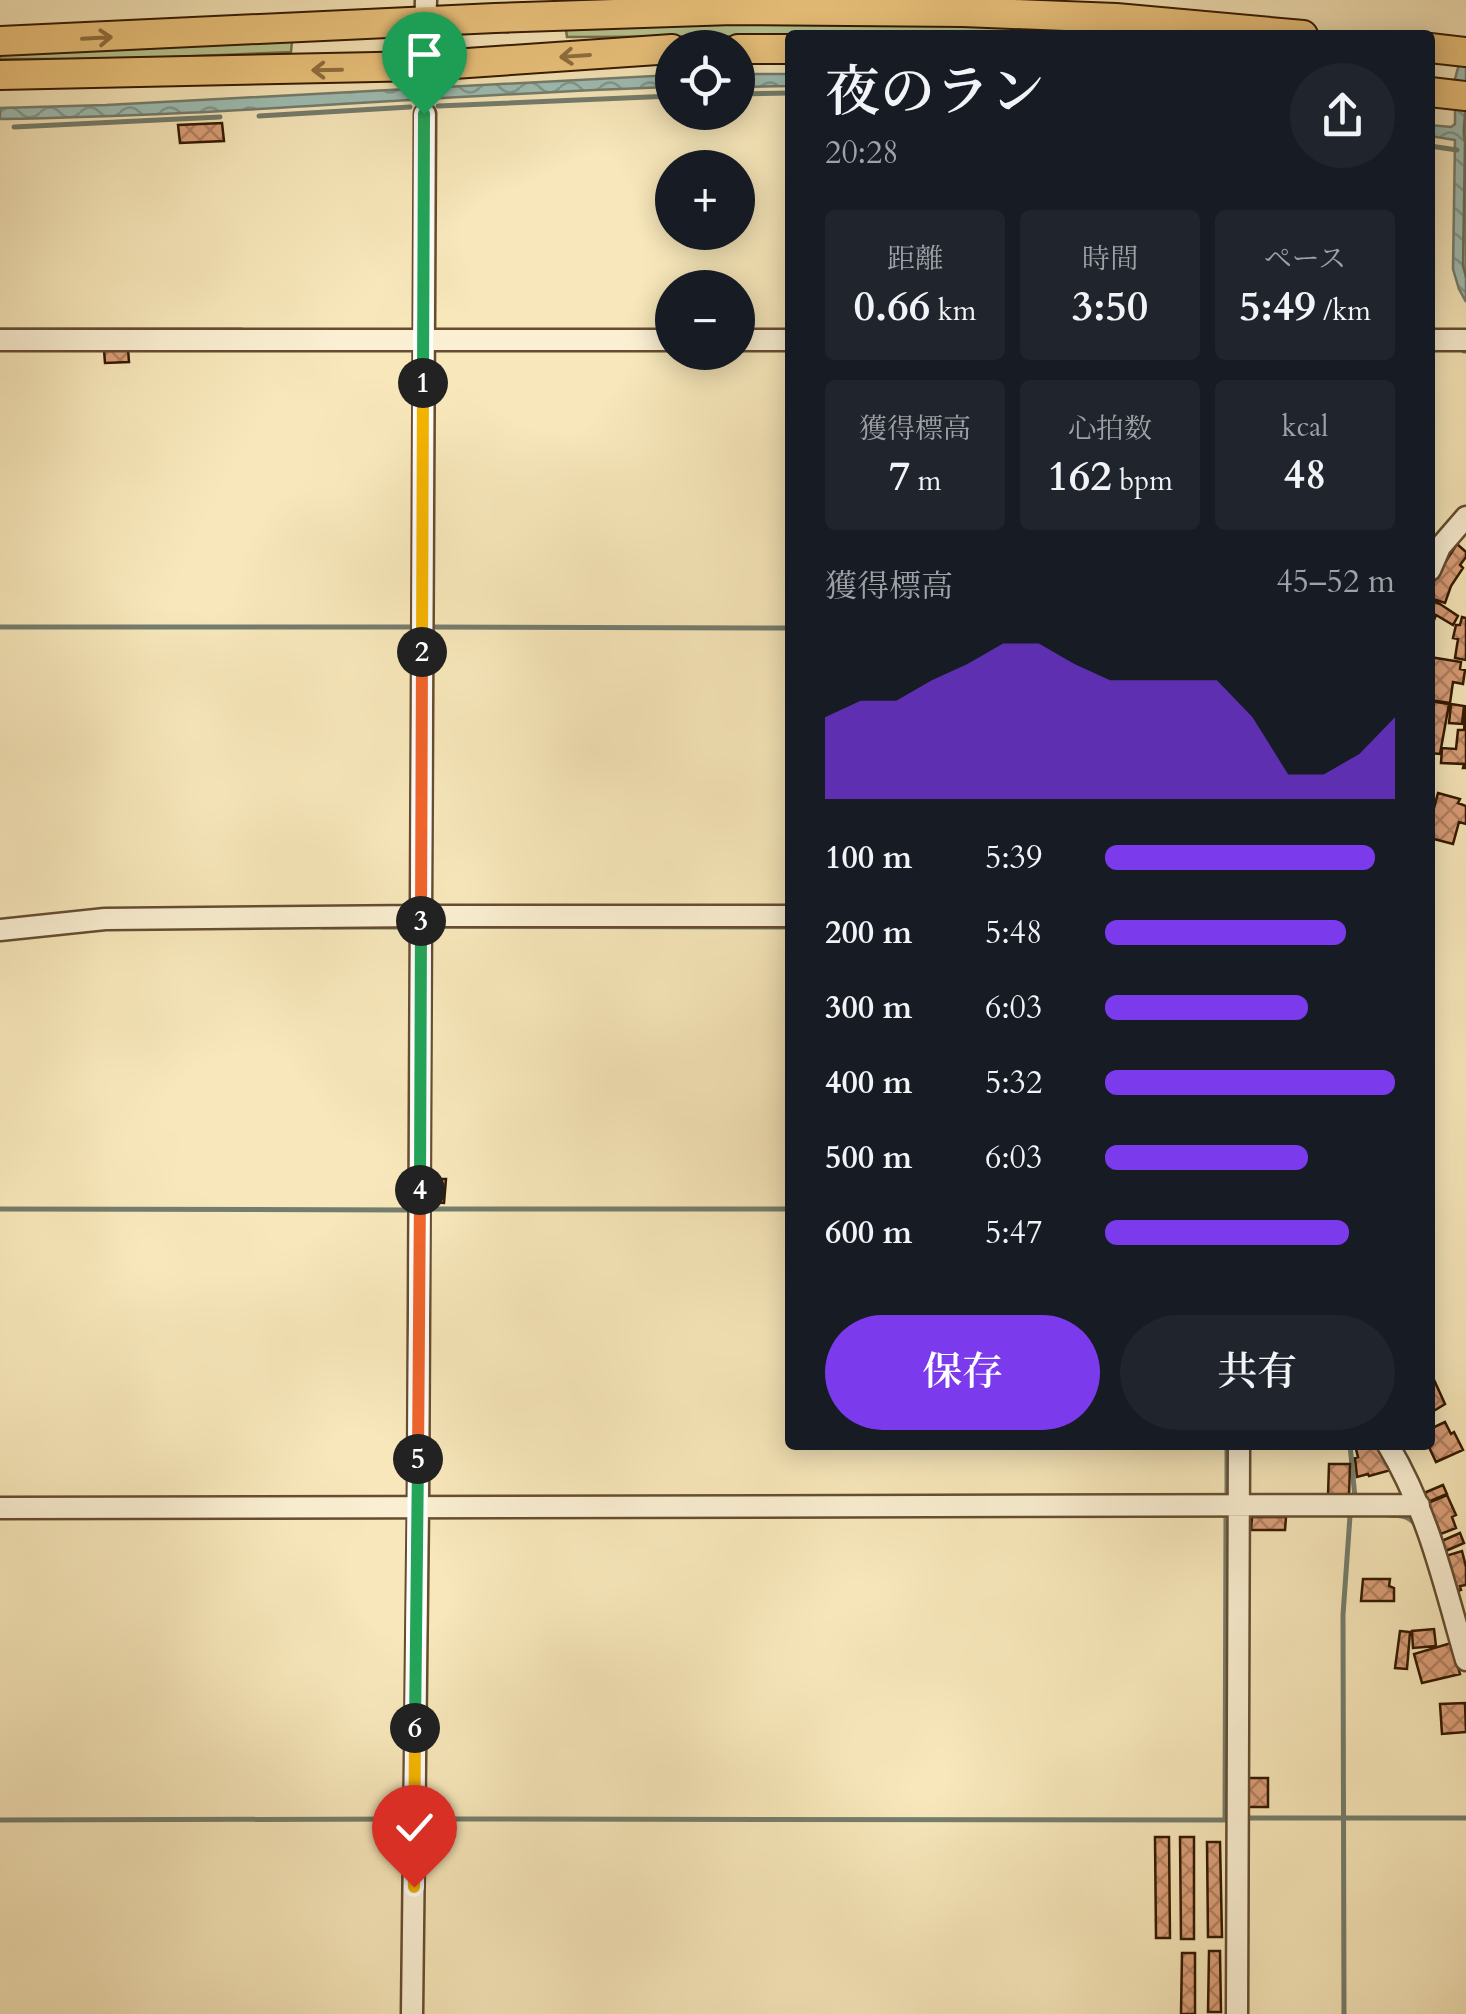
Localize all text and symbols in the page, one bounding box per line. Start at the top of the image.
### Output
pin [382,12,467,115]
icon: arrive [397,27,452,82]
one-way arrow [81,28,113,47]
map controls [655,30,755,370]
button: locate [655,30,755,130]
one-way arrow [560,46,592,65]
text: 夜のラン [825,56,1045,130]
one-way arrow [311,60,343,79]
button: share [1290,63,1395,168]
text: 20:28 [825,131,899,175]
button: + [655,150,755,250]
text: 距離 [887,240,943,278]
text: 時間 [1082,240,1138,278]
text: ペース [1264,240,1346,278]
button: − [655,270,755,370]
text: 0.66 [854,278,930,335]
text: 3:50 [1072,278,1148,335]
text: 5:49 [1239,278,1316,335]
text: km [930,292,976,330]
text: /km [1316,292,1371,330]
pin: 1 [398,358,448,408]
text: 1 [416,364,430,402]
text: kcal [1282,408,1328,446]
text: 獲得標高 [859,410,971,448]
text: 心拍数 [1068,410,1152,448]
text: 48 [1283,446,1327,503]
text: 7 [889,448,910,505]
text: 162 [1047,448,1112,505]
text: m [910,462,941,500]
text: bpm [1112,462,1173,500]
text: 45–52 m [1276,560,1395,604]
text: 獲得標高 [825,565,953,609]
pin: 2 [397,627,447,677]
text: 2 [415,633,429,671]
text: 100 m [825,836,912,880]
text: 5:39 [985,836,1042,880]
pin: 3 [396,896,446,946]
text: 3 [414,902,428,940]
text: 200 m [825,911,912,955]
text: 5:48 [985,911,1042,955]
text: 300 m [825,986,912,1030]
text: 6:03 [985,986,1042,1030]
text: 400 m [825,1061,912,1105]
text: 5:32 [985,1061,1042,1105]
text: 500 m [825,1136,912,1180]
text: 6:03 [985,1136,1042,1180]
pin: 4 [395,1165,445,1215]
text: 4 [413,1171,427,1209]
text: 600 m [825,1211,912,1255]
text: 5:47 [985,1211,1042,1255]
button: 保存 [825,1315,1100,1430]
button: 共有 [1120,1315,1395,1430]
pin: 5 [393,1434,443,1484]
text: 5 [411,1440,425,1478]
pin: 6 [390,1703,440,1753]
text: 6 [408,1709,422,1747]
pin [372,1785,457,1888]
icon: check [387,1800,442,1855]

